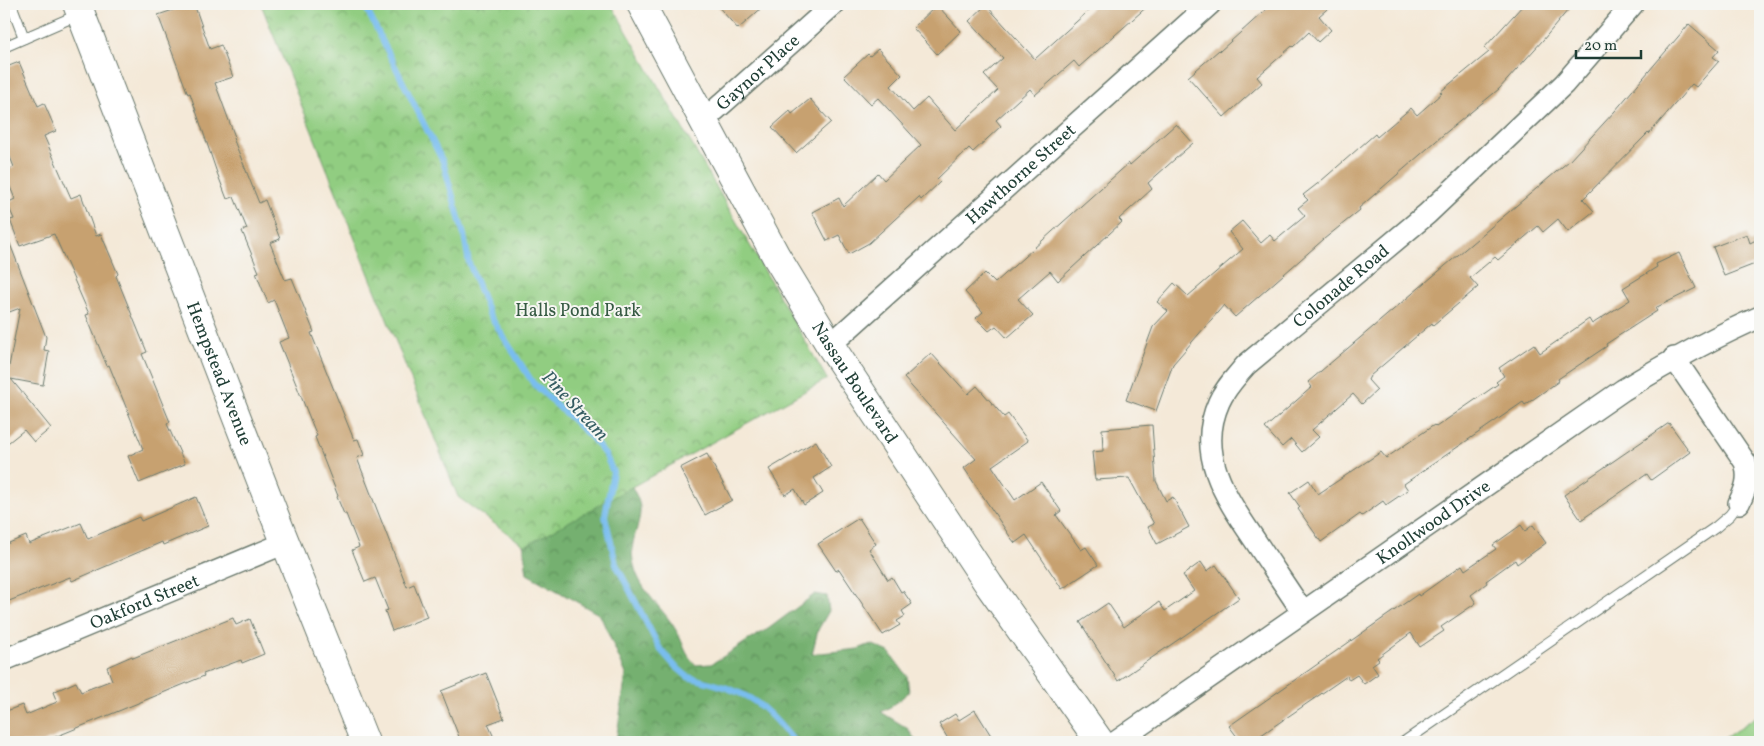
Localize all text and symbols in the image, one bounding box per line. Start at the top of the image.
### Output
scale bar [1576,28,1642,60]
street label: Gaynor Place [712,29,806,117]
text: 20 m [1584,36,1617,57]
street label: Hawthorne Street [961,119,1082,231]
street label: Colonade Road [1288,239,1395,335]
street label: Hempstead Avenue [179,298,257,450]
park label: Halls Pond Park [515,299,641,324]
street label: Nassau Boulevard [805,317,903,449]
water label: Pine Stream [535,365,614,447]
street label: Knollwood Drive [1372,475,1496,572]
street label: Oakford Street [86,569,203,637]

